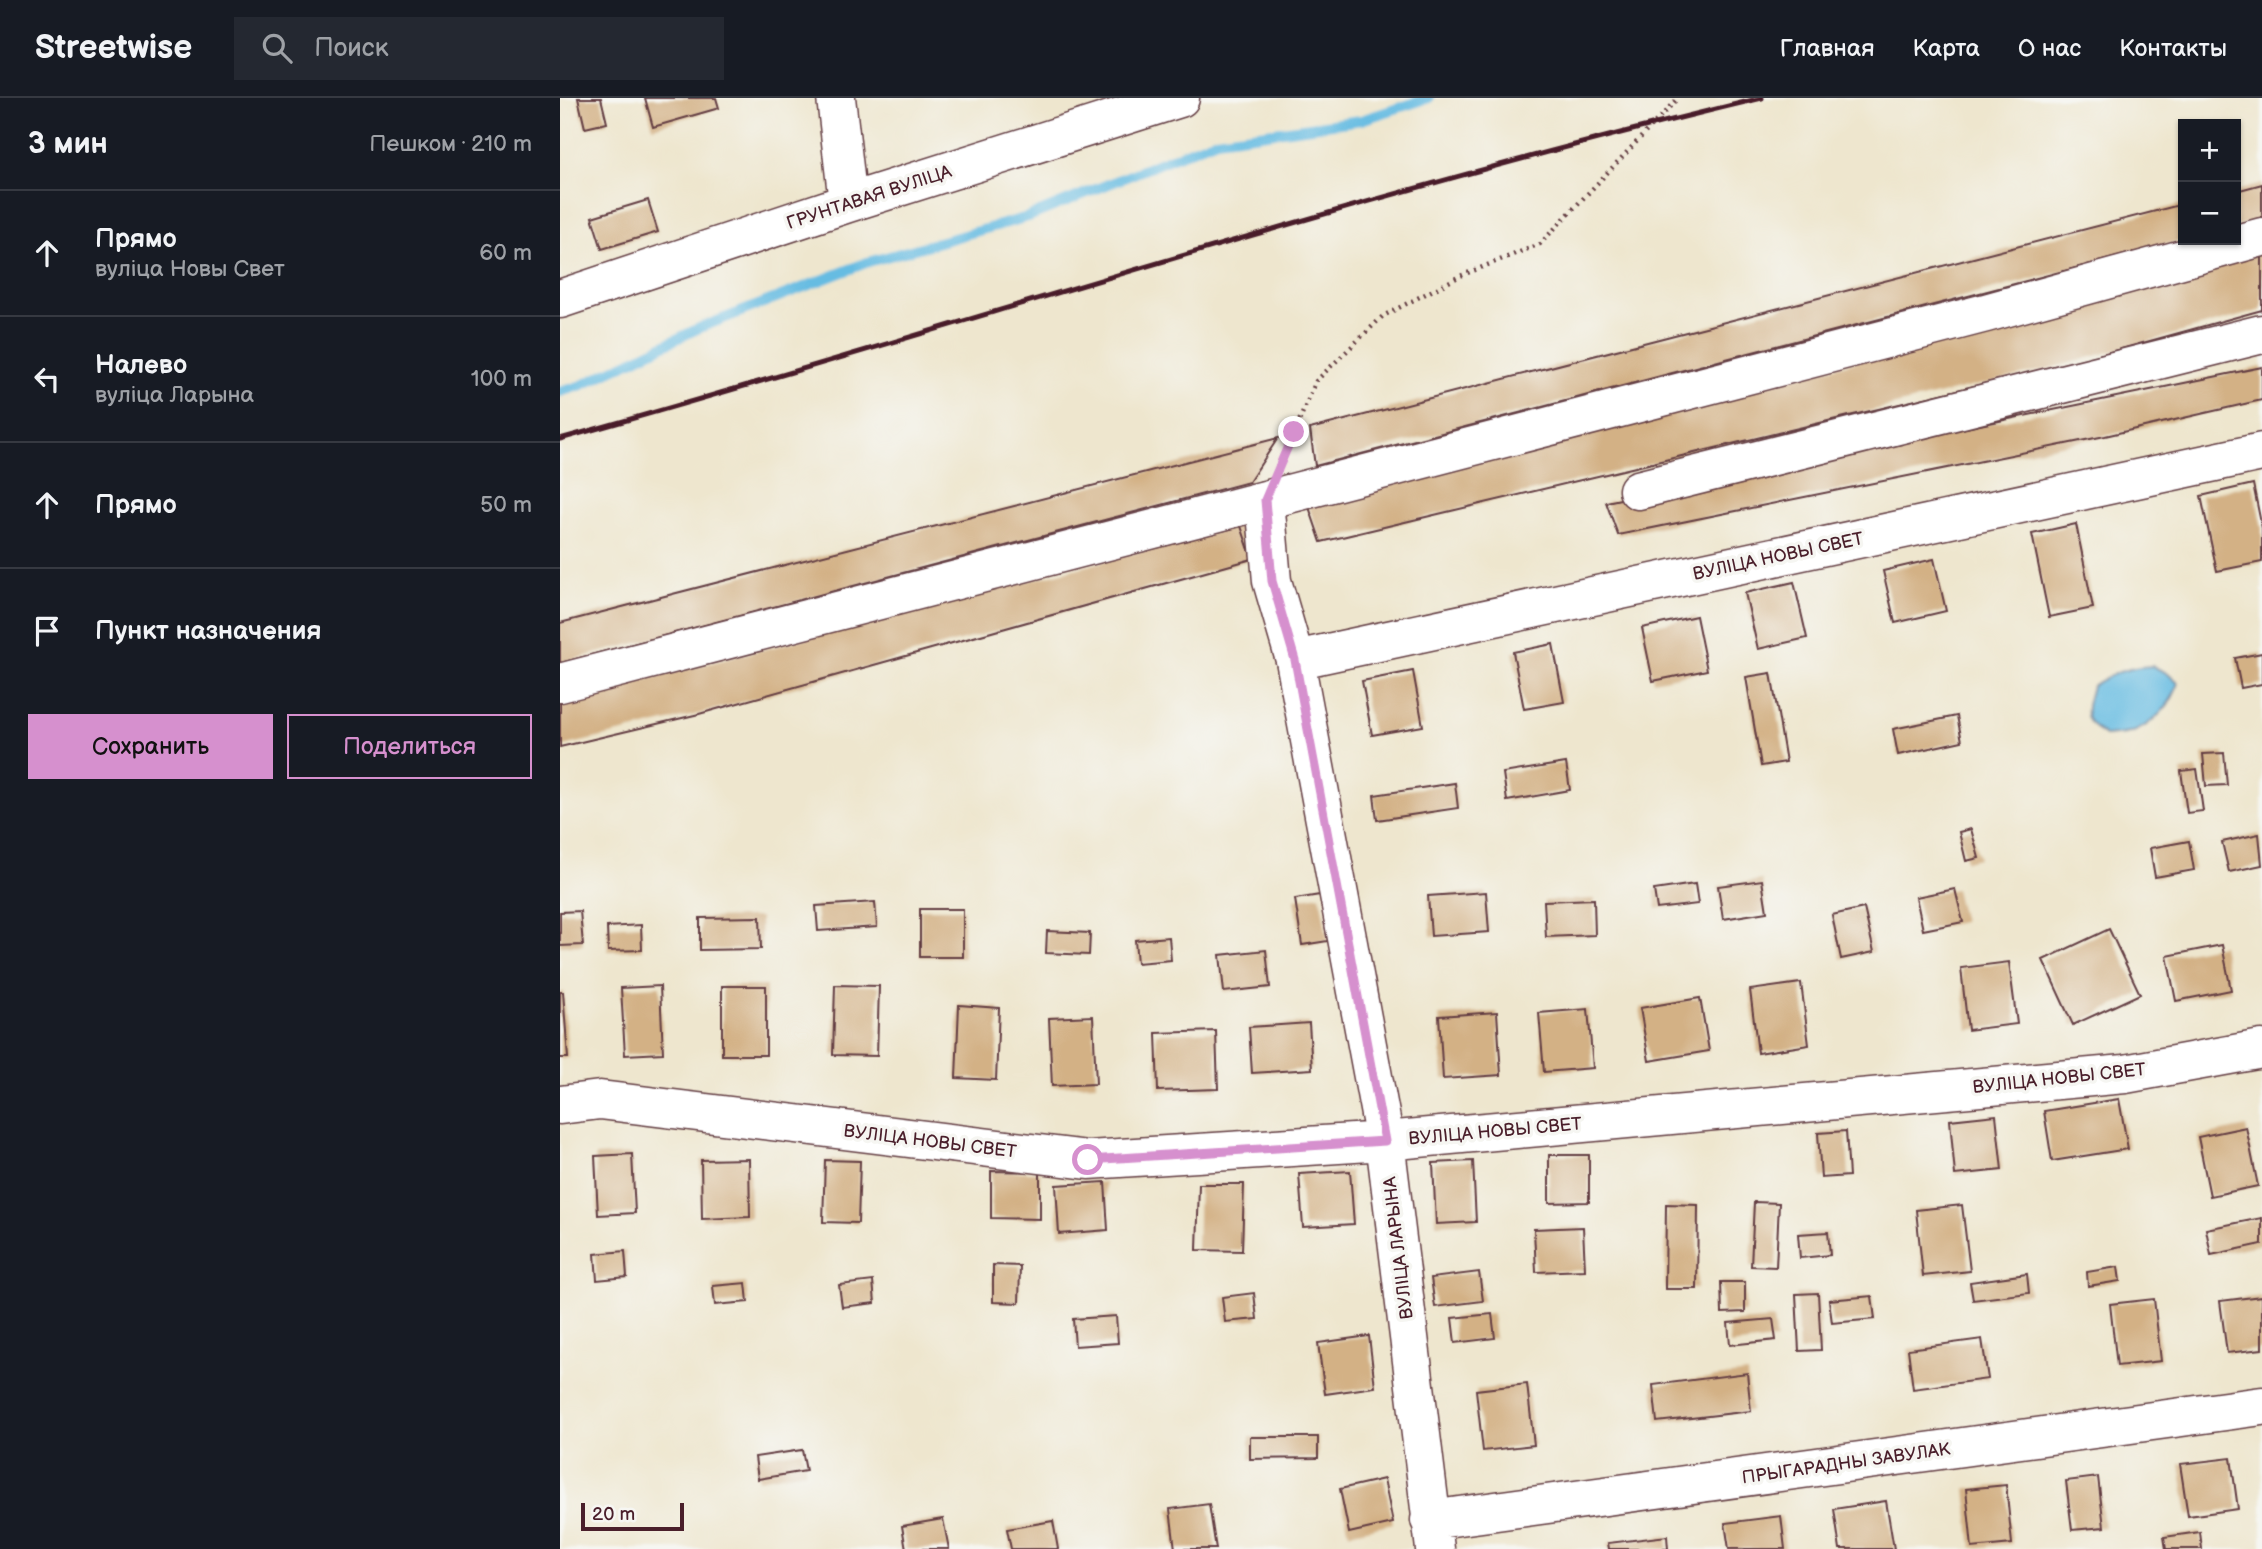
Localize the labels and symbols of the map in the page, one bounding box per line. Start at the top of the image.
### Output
street label: ГРУНТАВАЯ ВУЛІЦА [784,161,954,234]
route end [1278,416,1309,447]
street label: ВУЛІЦА НОВЫ СВЕТ [1691,528,1866,585]
street label: ВУЛІЦА НОВЫ СВЕТ [1972,1059,2147,1098]
street label: ВУЛІЦА НОВЫ СВЕТ [1408,1113,1583,1150]
street label: ВУЛІЦА НОВЫ СВЕТ [842,1120,1018,1163]
route start [1072,1144,1103,1175]
street label: ВУЛІЦА ЛАРЫНА [1379,1175,1418,1320]
street label: ПРЫГАРАДНЫ ЗАВУЛАК [1741,1438,1952,1489]
scale bar [581,1500,684,1532]

